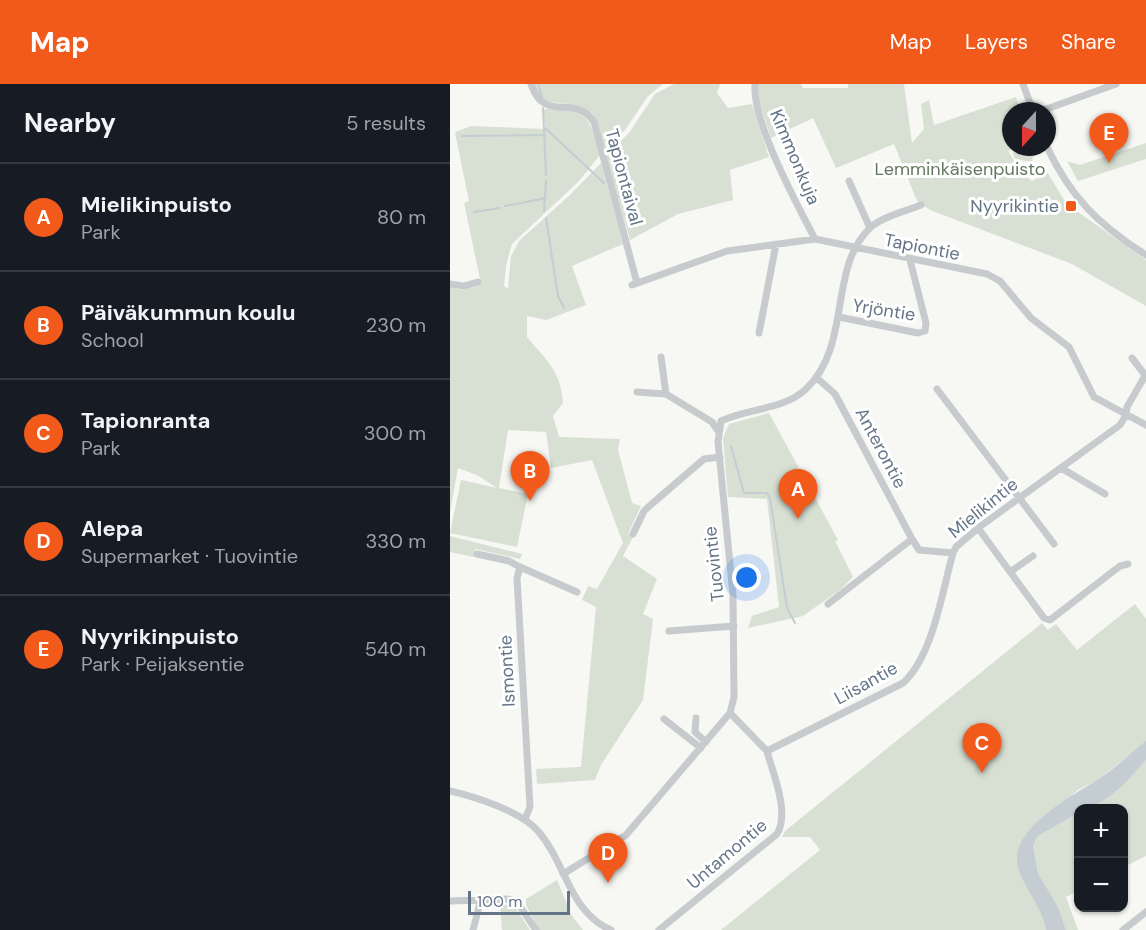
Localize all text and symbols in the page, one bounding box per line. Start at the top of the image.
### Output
text: Map [30,24,90,61]
text: Map [890,28,932,56]
text: Layers [965,28,1028,56]
text: Share [1061,28,1116,56]
north arrow [1002,102,1056,156]
text: Nearby [24,106,116,140]
street label: Kimmonkuja [764,106,826,208]
text: 5 results [346,110,426,136]
pin: E [1090,113,1128,163]
street label: Tapiontaival [600,126,648,228]
park label: Lemminkäisenpuisto [875,157,1045,181]
text: Mielikinpuisto [81,190,232,219]
place label: Nyyrikintie [970,194,1059,218]
marker: Nyyrikintie [1064,199,1078,213]
text: A [36,204,51,230]
text: 80 m [377,204,426,230]
text: Park [81,219,121,245]
street label: Tapiontie [882,228,962,266]
street label: Yrjöntie [851,293,917,327]
text: Päiväkummun koulu [81,298,296,327]
text: B [37,312,50,338]
text: 230 m [366,312,426,338]
text: School [81,327,144,353]
street label: Anterontie [850,403,912,493]
text: Tapionranta [81,406,210,435]
text: C [36,420,51,446]
text: 300 m [364,420,426,446]
text: Park [81,435,121,461]
pin: B [510,452,550,501]
pin: A [778,470,818,519]
street label: Mielikintie [943,472,1023,544]
text: Alepa [81,514,143,543]
street label: Tuovintie [698,525,730,603]
text: D [36,528,51,554]
text: 330 m [366,528,426,554]
text: Supermarket · Tuovintie [81,543,298,569]
your location [732,563,761,592]
text: Nyyrikinpuisto [81,622,239,651]
street label: Ismontie [493,634,521,708]
text: E [38,636,49,662]
text: 540 m [365,636,426,662]
text: Park · Peijaksentie [81,651,244,677]
street label: Liisantie [830,656,902,710]
pin: C [962,724,1002,773]
map controls [1074,804,1128,912]
button: + [1074,804,1128,858]
street label: Untamontie [682,813,772,895]
pin: D [588,834,628,883]
button: − [1074,858,1128,912]
scale bar [468,888,570,916]
text: 100 m [477,891,522,912]

